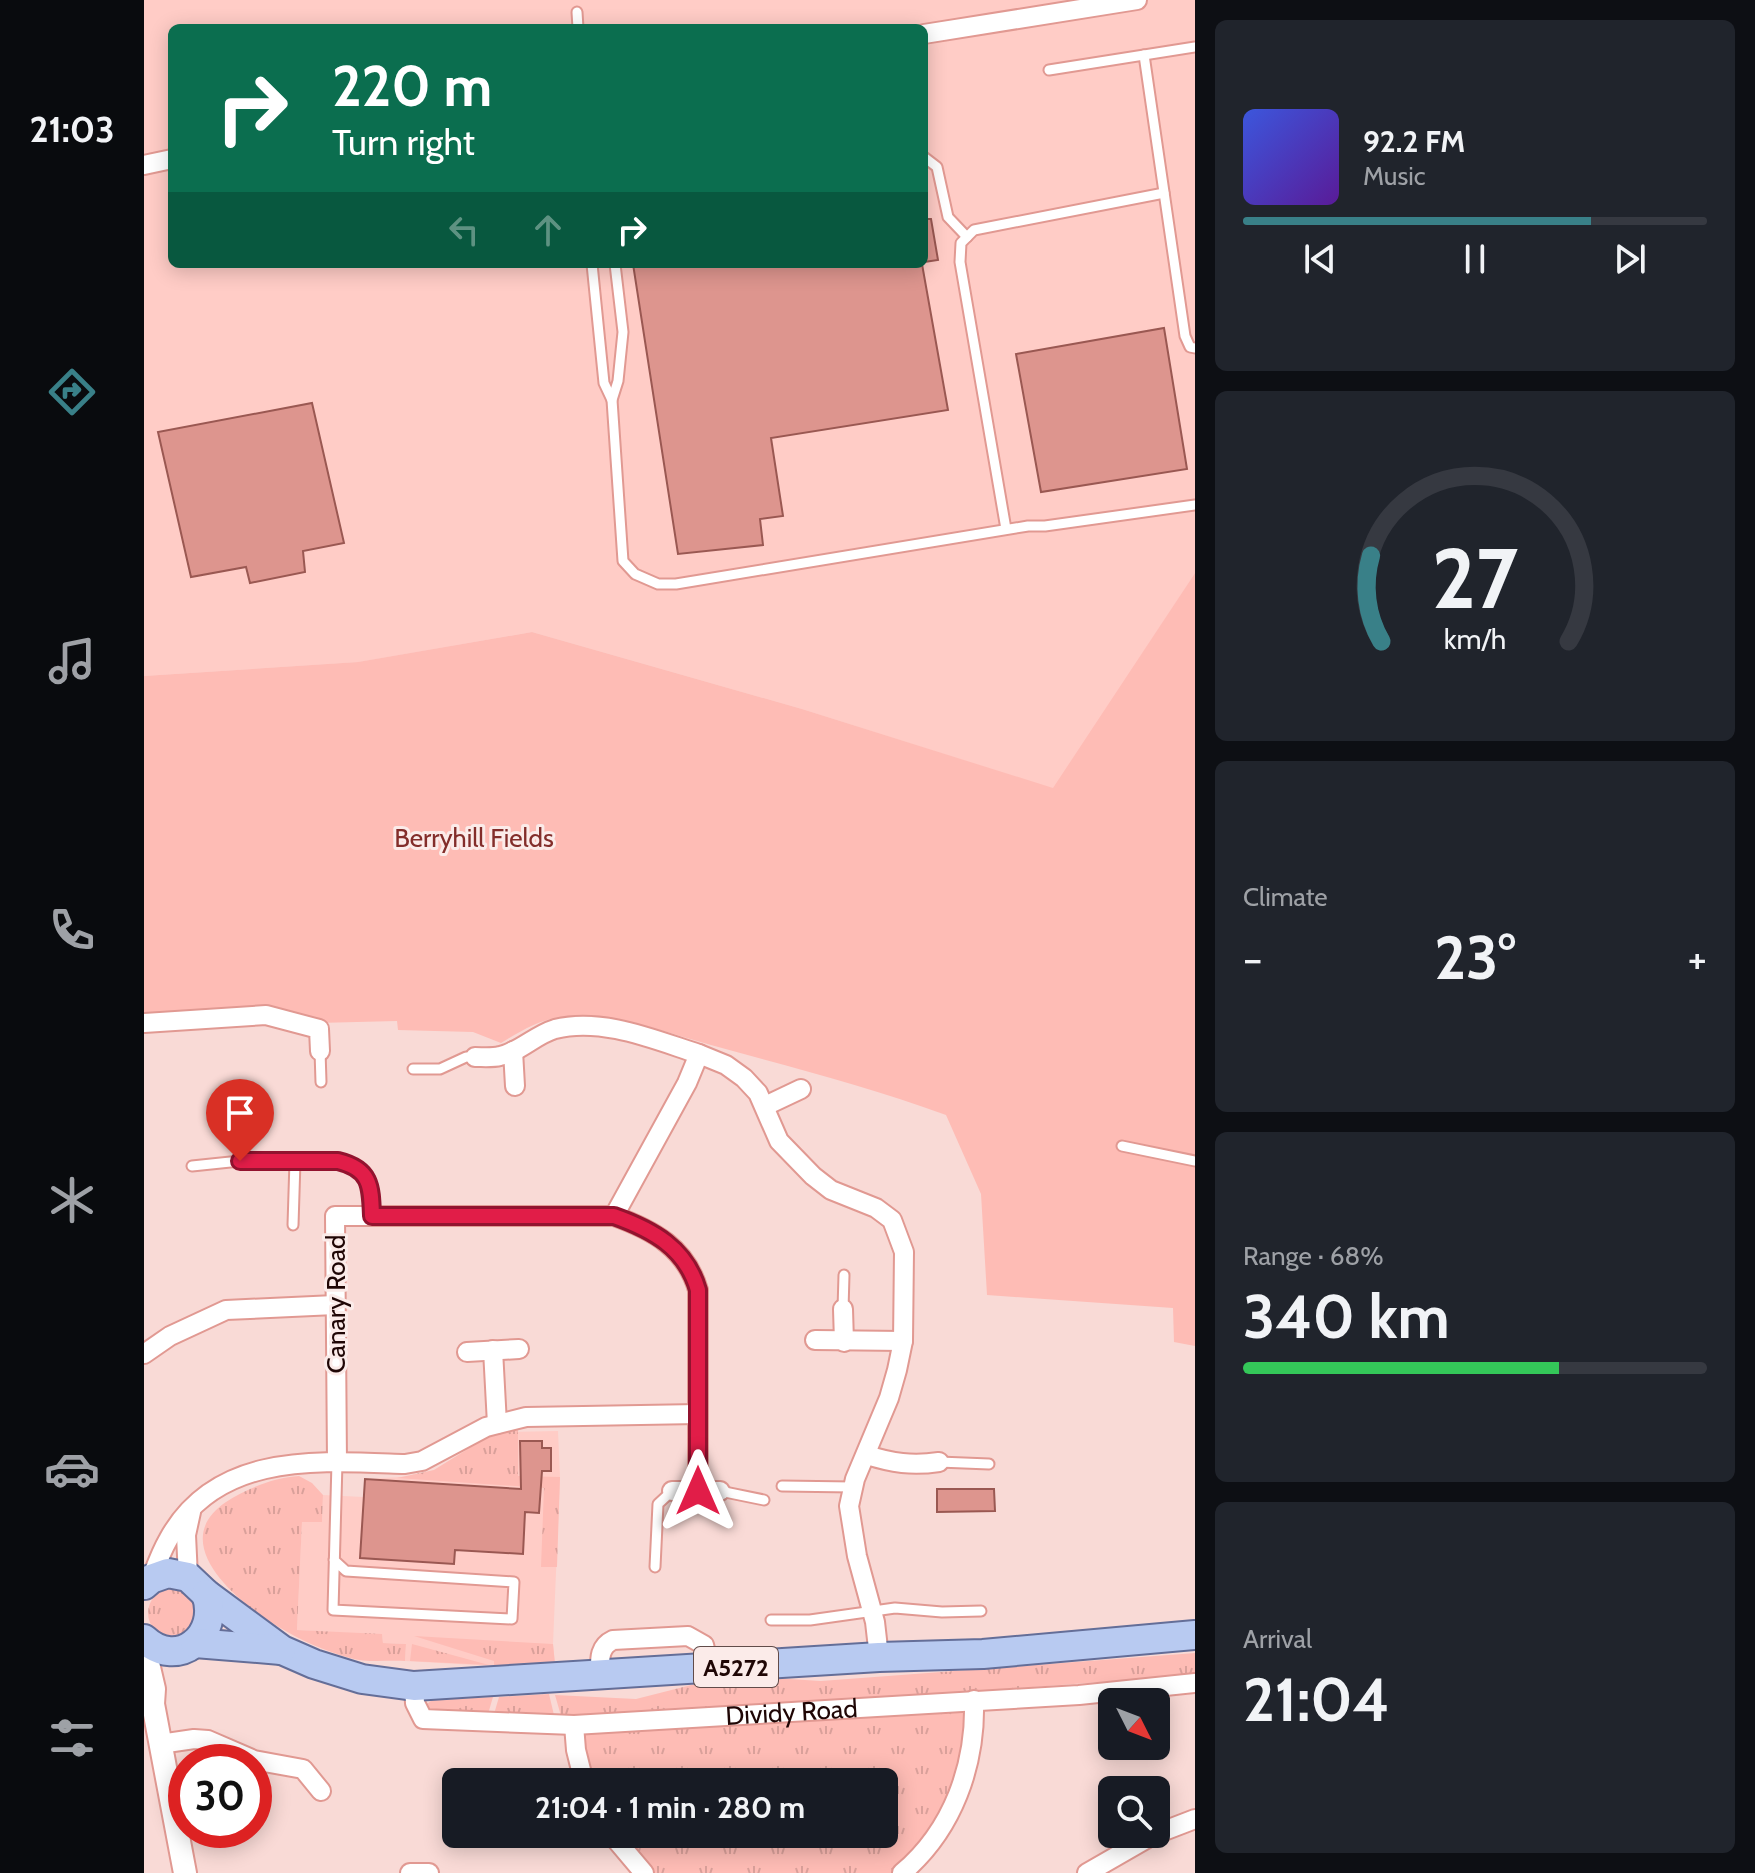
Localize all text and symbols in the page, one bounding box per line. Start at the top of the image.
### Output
text: 220 m [332,52,492,120]
icon: right [200,56,304,160]
text: 21:03 [29,107,115,151]
text: Turn right [332,120,475,164]
text: 92.2 FM [1363,123,1465,160]
text: Music [1363,160,1426,192]
icon: left [442,208,486,252]
icon: ahead [526,208,570,252]
icon: right [610,208,654,252]
icon: previous [1298,237,1342,281]
icon: pause [1453,237,1497,281]
icon: next [1608,237,1652,281]
icon: directions [44,364,100,420]
text: 27 [1432,527,1518,628]
text: km/h [1444,621,1506,656]
icon: music [44,633,100,689]
park label: Berryhill Fields [394,822,554,854]
text: Climate [1243,881,1328,913]
icon: phone [44,902,100,958]
text: 23° [1434,921,1516,994]
text: − [1243,932,1262,985]
text: + [1688,932,1707,985]
pin [206,1079,274,1161]
icon: arrive [218,1091,262,1135]
icon: climate [44,1172,100,1228]
street label: Canary Road [320,1234,352,1374]
text: Range · 68% [1243,1240,1384,1272]
text: 340 km [1243,1280,1450,1353]
icon: car [44,1441,100,1497]
position arrow [656,1449,740,1533]
text: Arrival [1243,1623,1312,1655]
road number: A5272 [694,1647,778,1687]
text: 21:04 [1243,1663,1390,1736]
north arrow [1098,1688,1170,1760]
map controls [1098,1688,1170,1848]
street label: Dividy Road [725,1692,859,1732]
icon: filters [44,1710,100,1766]
speed limit sign: 30 [168,1744,272,1848]
button: search [1098,1776,1170,1848]
text: 21:04 · 1 min · 280 m [535,1789,805,1826]

